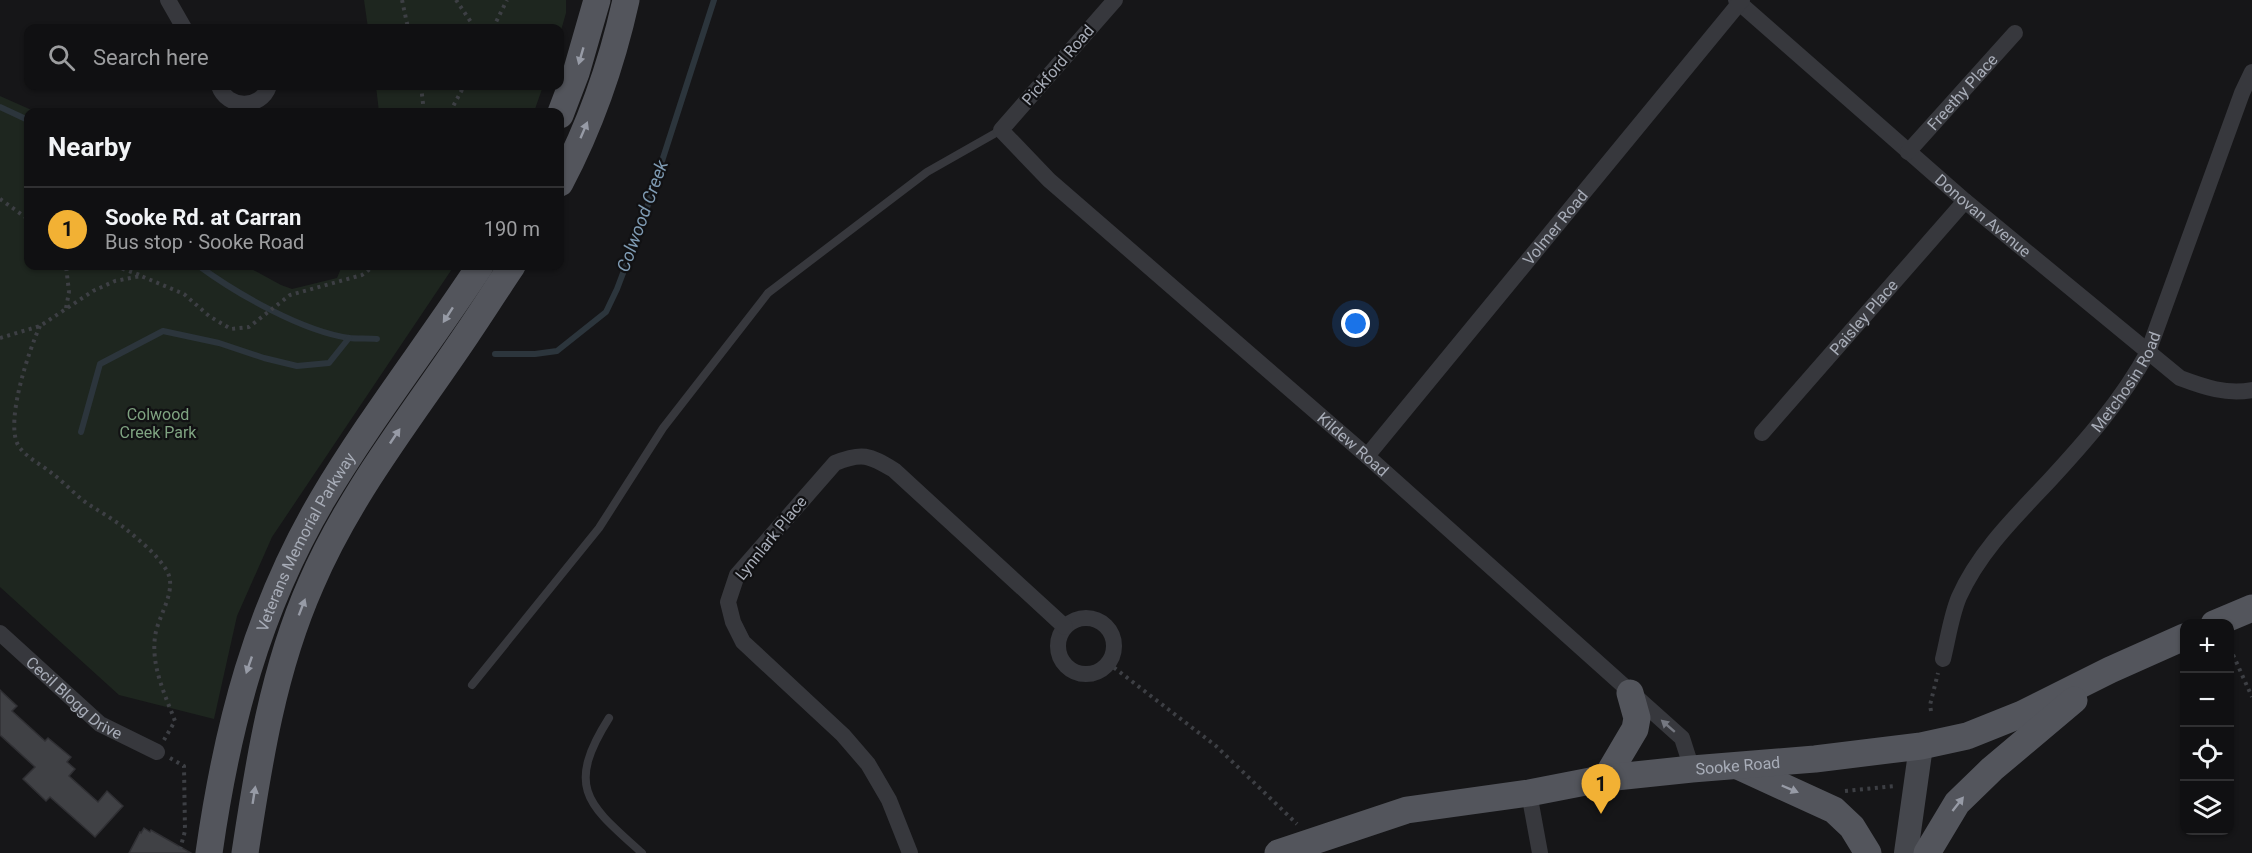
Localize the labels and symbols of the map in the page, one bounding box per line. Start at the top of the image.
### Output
street label: Pickford Road [1018,21,1098,109]
one-way arrow [576,47,585,65]
street label: Freethy Place [1923,50,2001,134]
one-way arrow [579,121,588,138]
water label: Colwood Creek [612,156,672,275]
street label: Donovan Avenue [1932,170,2035,261]
street label: Volmer Road [1519,186,1591,269]
street label: Paisley Place [1825,275,1902,359]
one-way arrow [442,306,453,323]
your location [1341,309,1370,338]
street label: Metchosin Road [2087,329,2164,436]
park label: Colwood Creek Park [120,405,197,442]
street label: Kildew Road [1314,408,1393,480]
one-way arrow [390,428,401,445]
street label: Veterans Memorial Parkway [252,448,359,634]
street label: Lynnlark Place [731,492,811,584]
one-way arrow [298,598,307,616]
street label: Cecil Blogg Drive [22,652,126,743]
one-way arrow [243,656,253,674]
one-way arrow [1661,720,1676,733]
street label: Sooke Road [1695,752,1781,778]
pin: 1 [1582,764,1620,814]
one-way arrow [1782,784,1799,793]
one-way arrow [249,786,258,805]
one-way arrow [1952,796,1964,811]

